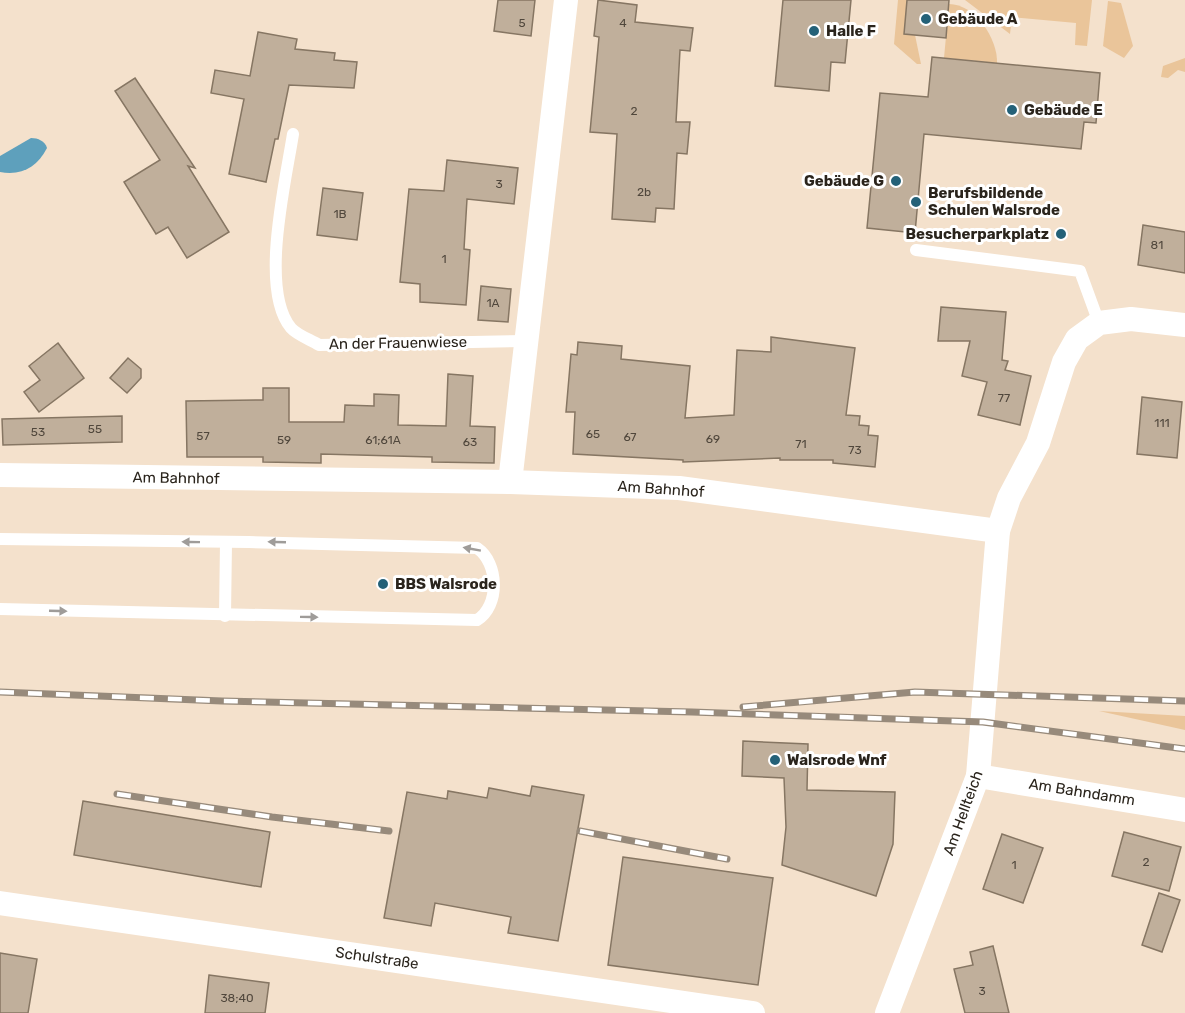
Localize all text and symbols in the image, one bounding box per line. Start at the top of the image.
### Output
place label: Gebäude A [938,10,1018,28]
marker: Gebäude A [919,12,933,26]
house number: 5 [518,16,526,30]
house number: 4 [619,16,627,30]
place label: Halle F [826,22,876,40]
marker: Halle F [807,24,821,38]
place label: Gebäude E [1024,101,1103,119]
marker: Gebäude E [1005,103,1019,117]
house number: 2 [630,104,638,118]
place label: Gebäude G [804,172,884,190]
marker: Gebäude G [889,174,903,188]
house number: 3 [495,177,503,191]
place label: Berufsbildende Schulen Walsrode [928,184,1060,219]
house number: 2b [637,185,651,199]
marker: Berufsbildende Schulen Walsrode [909,195,923,209]
house number: 1B [333,207,347,221]
place label: Besucherparkplatz [906,225,1049,243]
marker: Besucherparkplatz [1054,227,1068,241]
house number: 81 [1151,238,1163,252]
house number: 1 [441,252,447,266]
house number: 1A [486,296,500,310]
street label: An der Frauenwiese [329,333,467,353]
house number: 77 [998,391,1010,405]
house number: 111 [1154,416,1170,430]
house number: 55 [88,422,102,436]
house number: 53 [31,425,45,439]
house number: 65 [586,427,600,441]
house number: 57 [196,429,210,443]
house number: 67 [623,430,637,444]
house number: 69 [706,432,720,446]
house number: 59 [277,433,291,447]
house number: 61;61A [365,433,401,447]
house number: 63 [463,435,477,449]
house number: 71 [795,437,807,451]
house number: 73 [848,443,862,457]
street label: Am Bahnhof [132,468,220,488]
street label: Am Bahnhof [617,477,705,501]
one-way arrow [181,537,200,547]
one-way arrow [268,538,287,547]
one-way arrow [462,545,481,554]
place label: BBS Walsrode [395,575,497,593]
marker: BBS Walsrode [376,577,390,591]
one-way arrow [49,606,68,616]
one-way arrow [299,612,318,622]
place label: Walsrode Wnf [787,751,887,769]
marker: Walsrode Wnf [768,753,782,767]
street label: Am Hellteich [939,768,987,858]
street label: Am Bahndamm [1028,775,1136,809]
house number: 2 [1142,855,1150,869]
house number: 1 [1011,858,1017,872]
street label: Schulstraße [334,943,420,973]
house number: 3 [978,984,986,998]
house number: 38;40 [220,991,254,1005]

